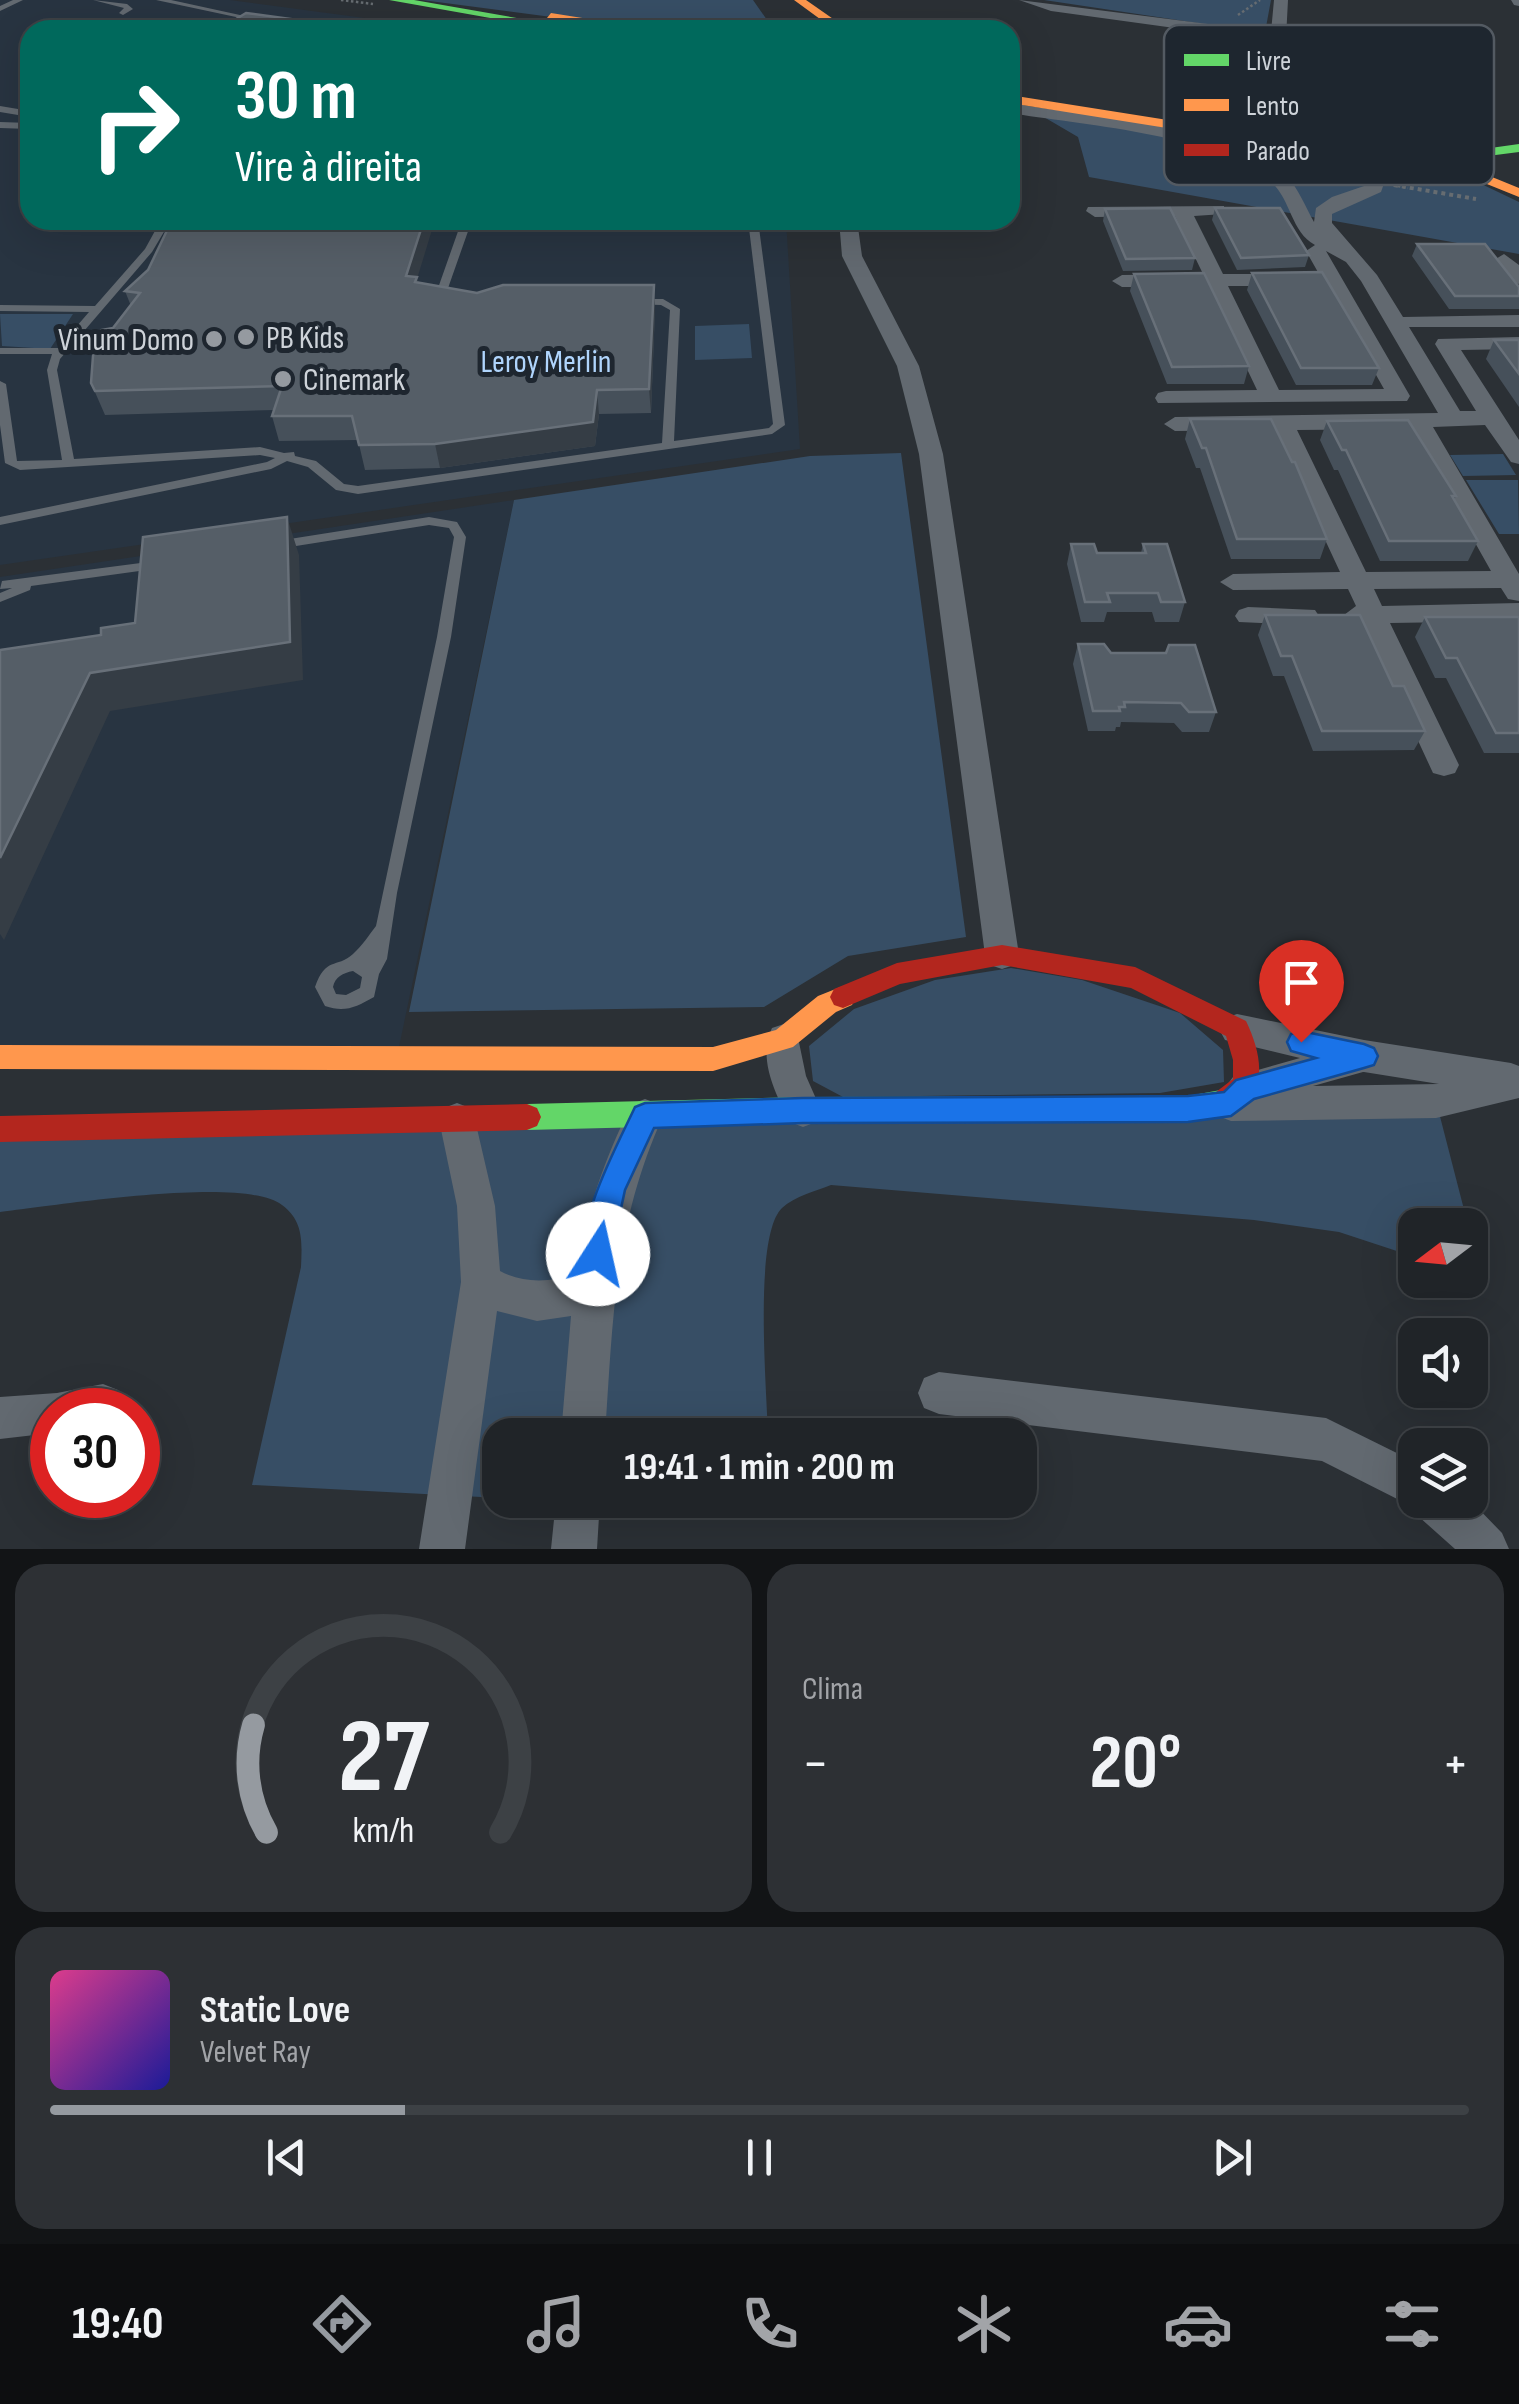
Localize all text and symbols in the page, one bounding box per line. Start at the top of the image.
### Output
legend [1164,25,1494,185]
text: Livre [1246,45,1291,78]
text: 30 m [235,55,357,139]
icon: right [70,60,200,190]
text: Lento [1246,90,1299,123]
text: Parado [1246,135,1310,168]
text: Vire à direita [235,140,422,195]
place label: PB Kids [266,319,344,358]
place label: Vinum Domo [58,321,194,360]
marker: PB Kids [235,326,257,348]
marker: Vinum Domo [203,328,225,350]
park label: Leroy Merlin [481,343,611,382]
place label: Cinemark [303,361,405,400]
marker: Cinemark [272,368,294,390]
pin [1259,940,1344,1043]
icon: arrive [1274,955,1329,1010]
position arrow [546,1202,650,1306]
north arrow [1398,1208,1488,1298]
map controls [1398,1208,1488,1518]
button: sound [1398,1318,1488,1408]
speed limit sign: 30 [30,1388,160,1518]
button: layers [1398,1428,1488,1518]
text: 19:41 · 1 min · 200 m [624,1445,895,1490]
text: Clima [802,1670,863,1709]
text: 27 [338,1696,430,1821]
text: 20° [1089,1719,1182,1810]
text: − [802,1731,829,1798]
text: + [1442,1731,1469,1798]
text: km/h [353,1810,414,1853]
text: Static Love [200,1988,350,2033]
text: Velvet Ray [200,2033,311,2072]
icon: previous [259,2130,314,2185]
icon: pause [732,2130,787,2185]
icon: next [1205,2130,1260,2185]
icon: directions [307,2289,377,2359]
icon: music [521,2289,591,2359]
icon: phone [735,2289,805,2359]
icon: climate [949,2289,1019,2359]
icon: car [1163,2289,1233,2359]
icon: filters [1377,2289,1447,2359]
text: 19:40 [72,2297,163,2352]

